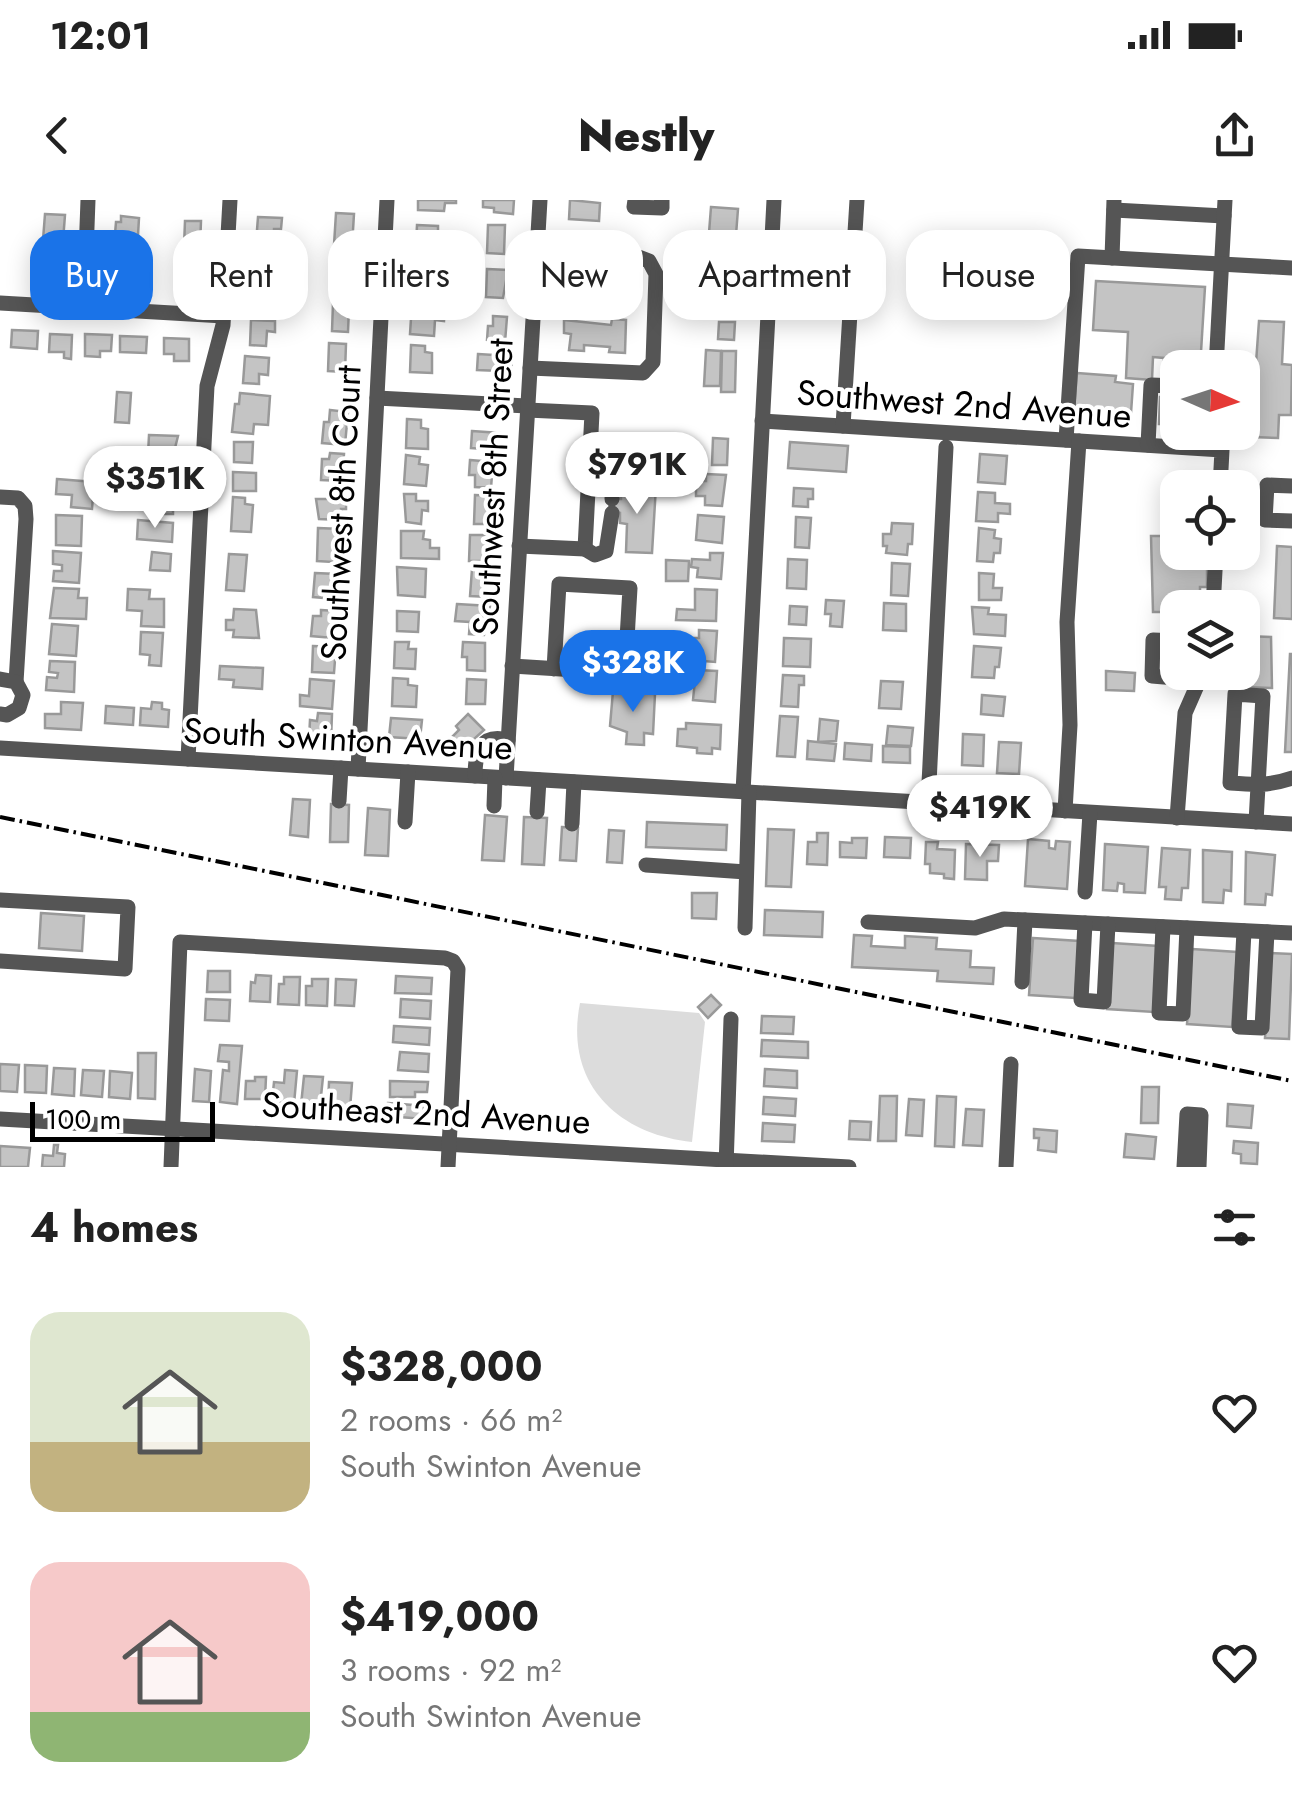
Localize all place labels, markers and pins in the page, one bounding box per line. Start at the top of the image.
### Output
pin: $791K [567,432,707,517]
pin: $351K [85,446,225,531]
pin: $328K [563,630,703,715]
pin: $419K [910,775,1050,860]

